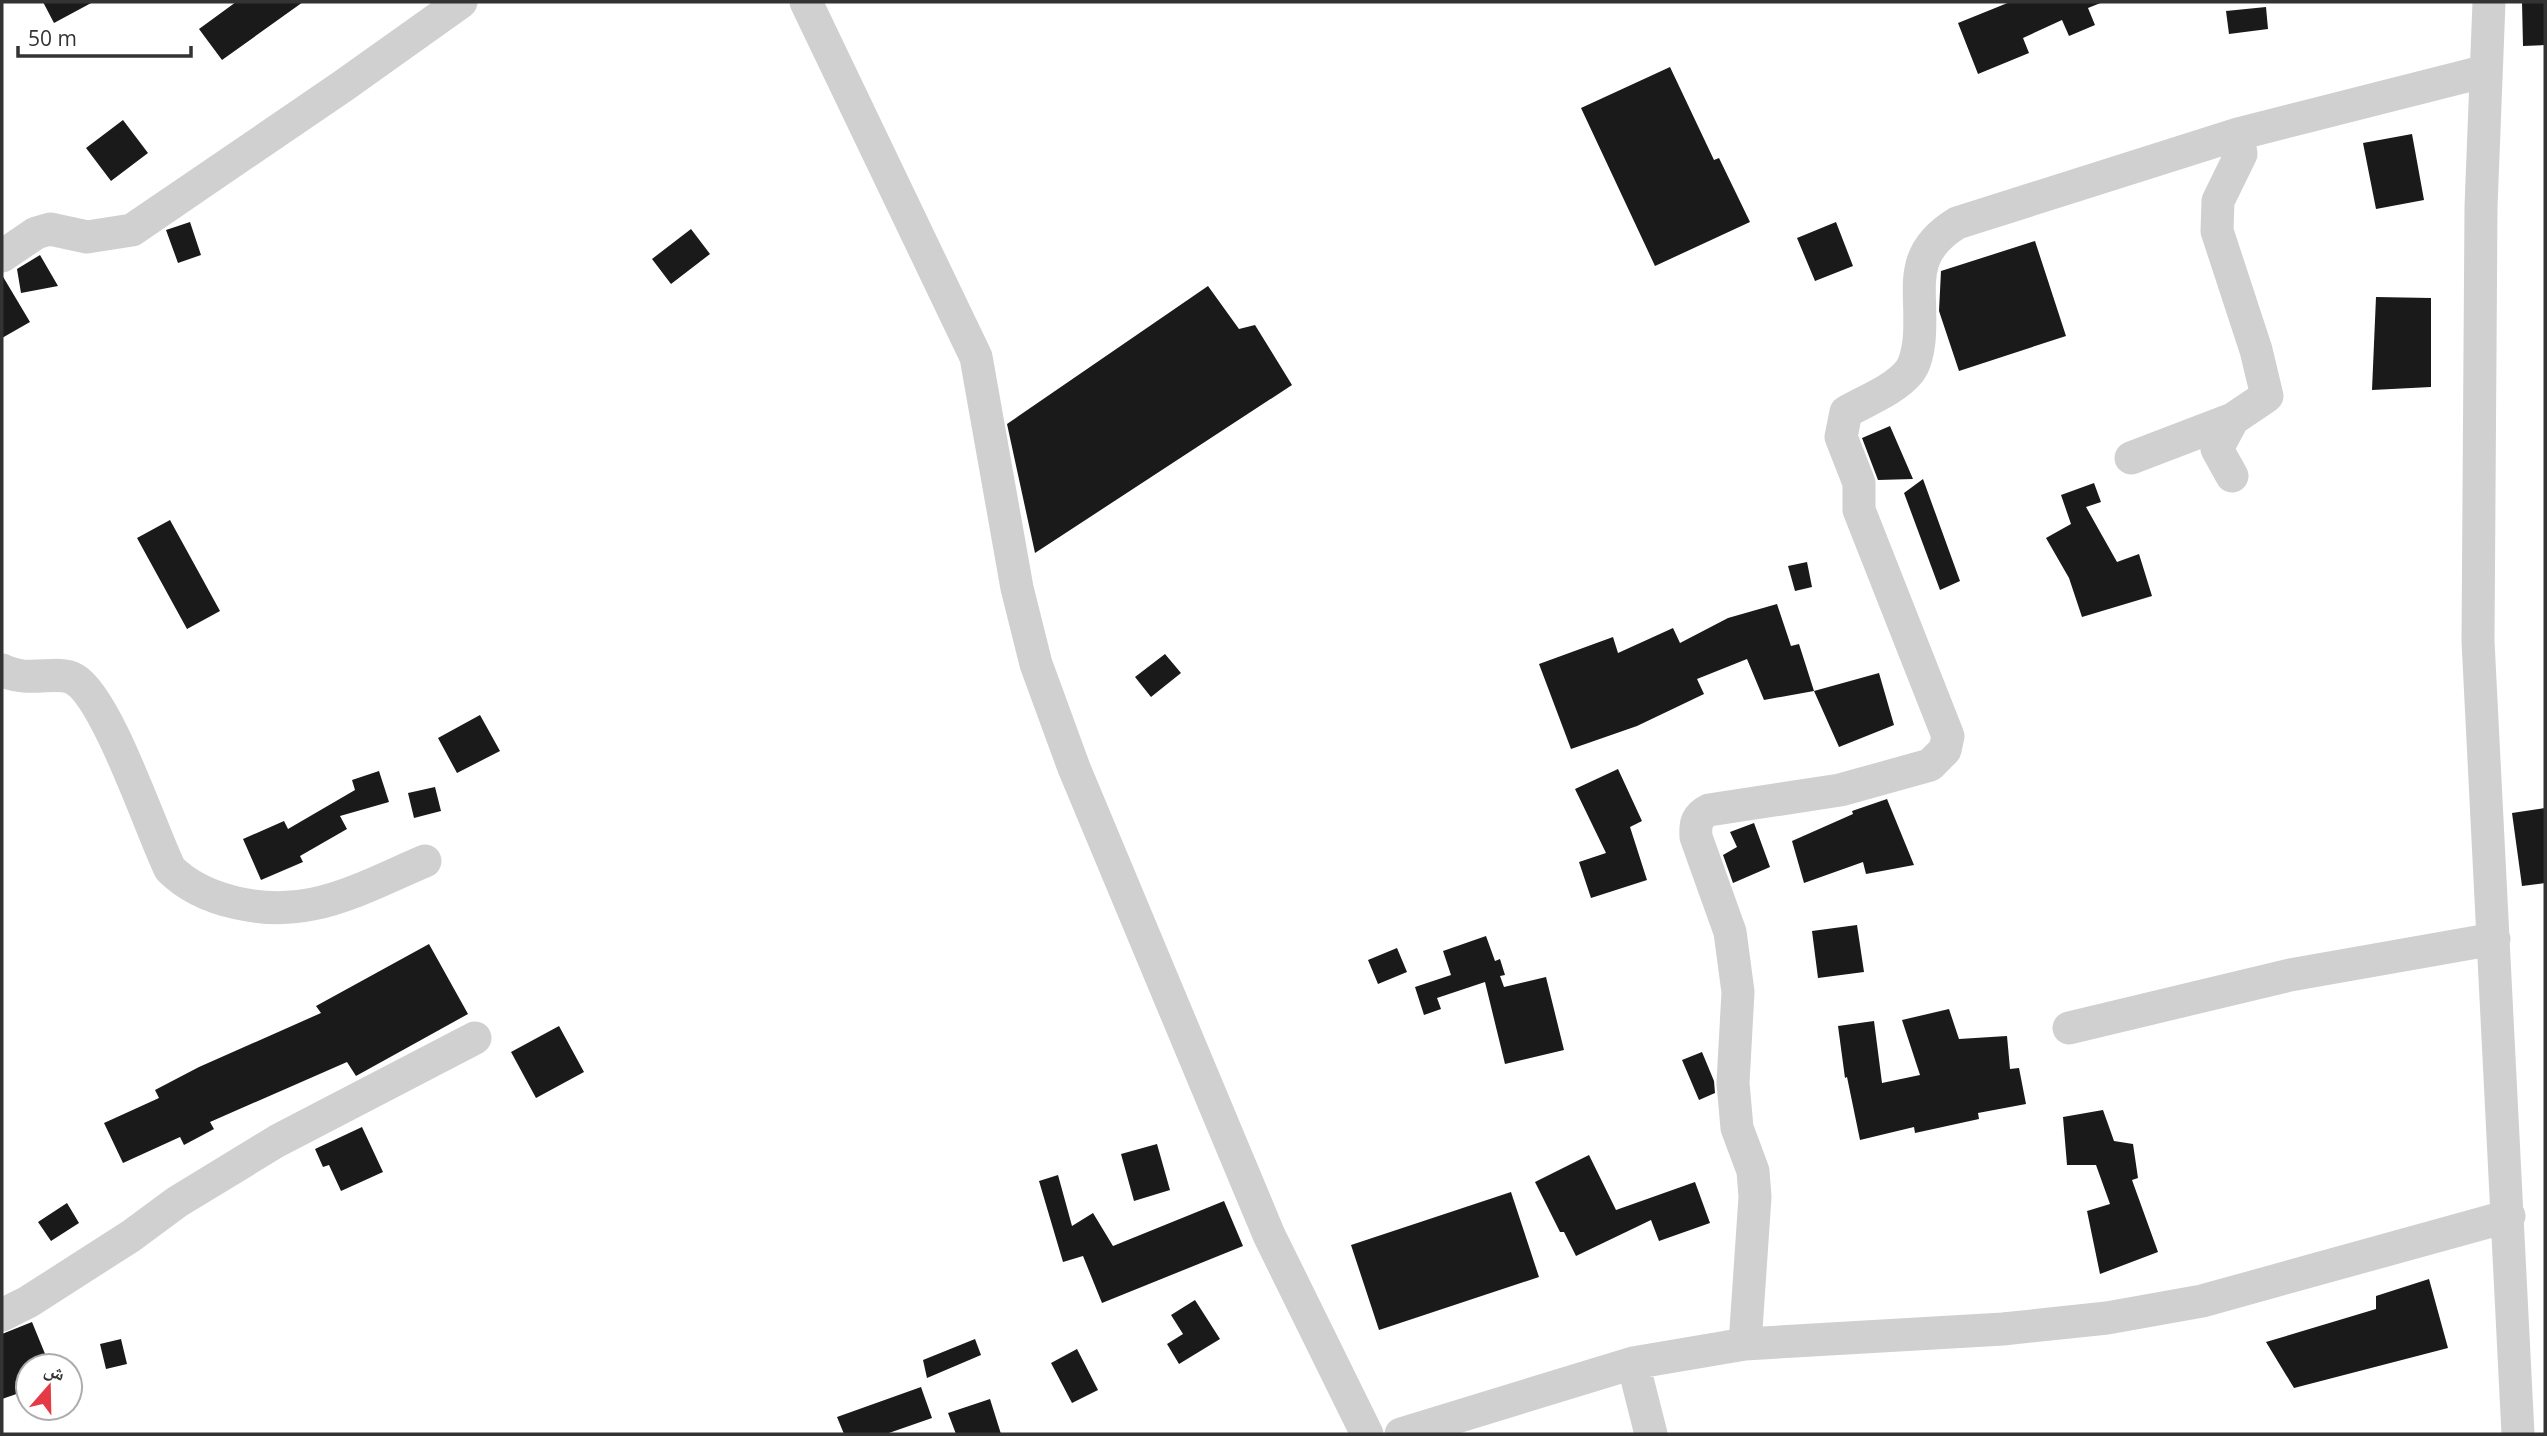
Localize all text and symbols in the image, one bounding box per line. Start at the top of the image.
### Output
scale bar [18,14,191,58]
text: 50 m [28,24,77,52]
north arrow [14,1352,84,1422]
text: ش [41,1355,69,1387]

